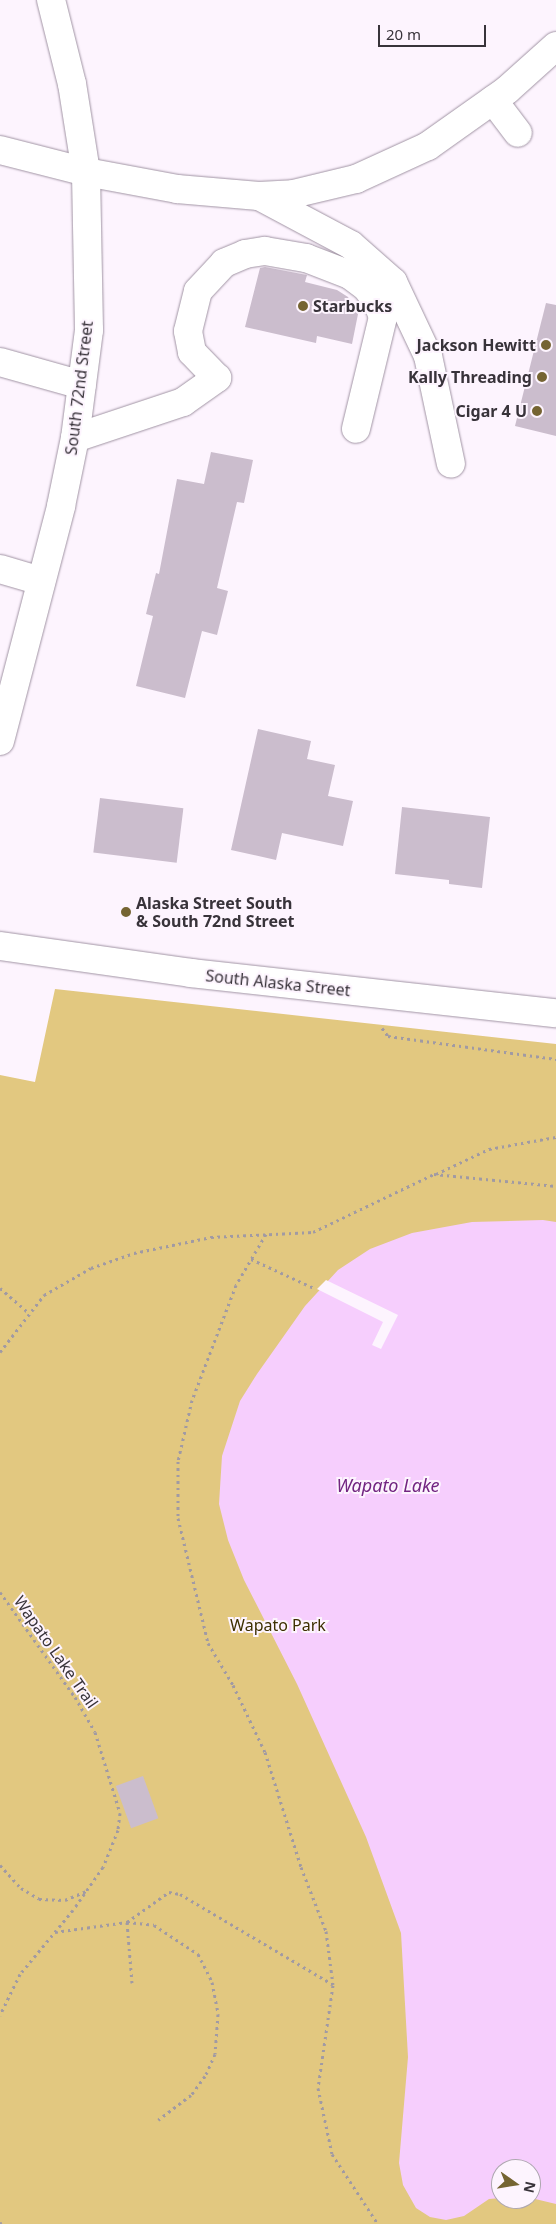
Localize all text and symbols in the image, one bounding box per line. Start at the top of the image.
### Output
scale bar [381,15,488,47]
text: 20 m [386,24,421,44]
place label: Starbucks [313,296,392,316]
marker: Starbucks [297,300,309,312]
street label: South 72nd Street [61,320,97,456]
place label: Jackson Hewitt [417,335,536,355]
marker: Jackson Hewitt [540,339,552,351]
place label: Kally Threading [408,367,532,387]
marker: Kally Threading [536,371,548,383]
place label: Cigar 4 U [456,401,527,421]
marker: Cigar 4 U [531,405,543,417]
place label: Alaska Street South & South 72nd Street [136,893,294,931]
marker: Alaska Street South & South 72nd Street [120,906,132,918]
street label: South Alaska Street [205,966,351,1000]
water label: Wapato Lake [336,1474,440,1496]
street label: Wapato Lake Trail [10,1592,102,1712]
park label: Wapato Park [230,1615,326,1635]
north arrow [491,2159,541,2209]
text: N [520,2180,541,2195]

